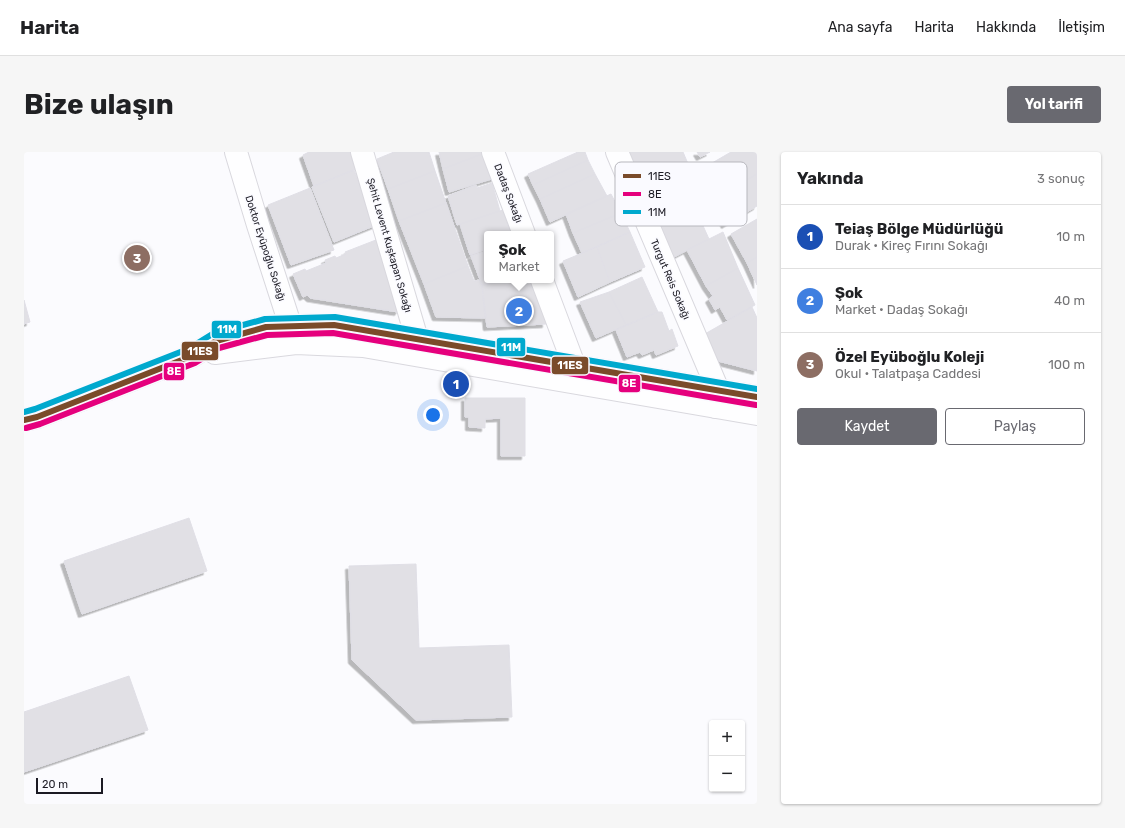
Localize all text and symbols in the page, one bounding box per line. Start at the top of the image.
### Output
text: Harita [20,16,80,39]
text: Ana sayfa [828,19,892,36]
text: Harita [914,19,954,36]
text: Hakkında [976,19,1036,36]
text: İletişim [1058,19,1105,36]
button: Yol tarifi [1007,86,1101,123]
text: Bize ulaşın [24,88,174,121]
street label: Dadaş Sokağı [491,162,525,225]
legend [615,162,747,226]
text: Yakında [797,168,863,188]
text: 11ES [648,170,671,183]
text: 3 sonuç [1037,171,1085,186]
street label: Şehit Levent Kuşkapan Sokağı [364,177,414,314]
text: 8E [648,188,662,201]
street label: Doktor Eyüpoğlu Sokağı [242,194,288,303]
text: 11M [648,206,666,219]
text: Teiaş Bölge Müdürlüğü [835,220,1003,238]
text: 1 [807,229,813,244]
text: 10 m [1056,229,1085,244]
popup [484,231,554,283]
street label: Turgut Reis Sokağı [648,237,692,321]
text: Durak · Kireç Fırını Sokağı [835,238,988,253]
text: Şok [498,241,526,259]
pin: 3 [124,243,150,273]
text: Market [498,259,540,274]
text: Şok [835,284,863,302]
text: 2 [806,293,814,308]
text: 40 m [1054,293,1085,308]
pin: 2 [506,296,532,326]
text: Market · Dadaş Sokağı [835,302,968,317]
line badge: 11M [211,320,242,339]
text: 11M [217,323,237,336]
line badge: 11M [496,337,526,357]
line badge: 11ES [181,341,219,361]
text: 11M [501,341,521,354]
text: 11ES [187,345,213,358]
text: Özel Eyüboğlu Koleji [835,348,984,366]
line badge: 11ES [551,356,589,375]
text: 3 [806,357,814,372]
text: 100 m [1048,357,1085,372]
text: 11ES [557,359,583,372]
line badge: 8E [163,362,185,381]
text: 8E [167,365,181,378]
text: Okul · Talatpaşa Caddesi [835,366,981,381]
pin: 1 [443,369,469,399]
line badge: 8E [618,374,641,393]
text: 8E [622,377,636,390]
your location [423,405,443,425]
button: Kaydet [797,408,937,445]
button: Paylaş [945,408,1085,445]
map controls [709,720,745,792]
button: + [709,720,745,756]
button: − [709,756,745,792]
scale bar [36,776,103,795]
text: 20 m [42,778,68,791]

